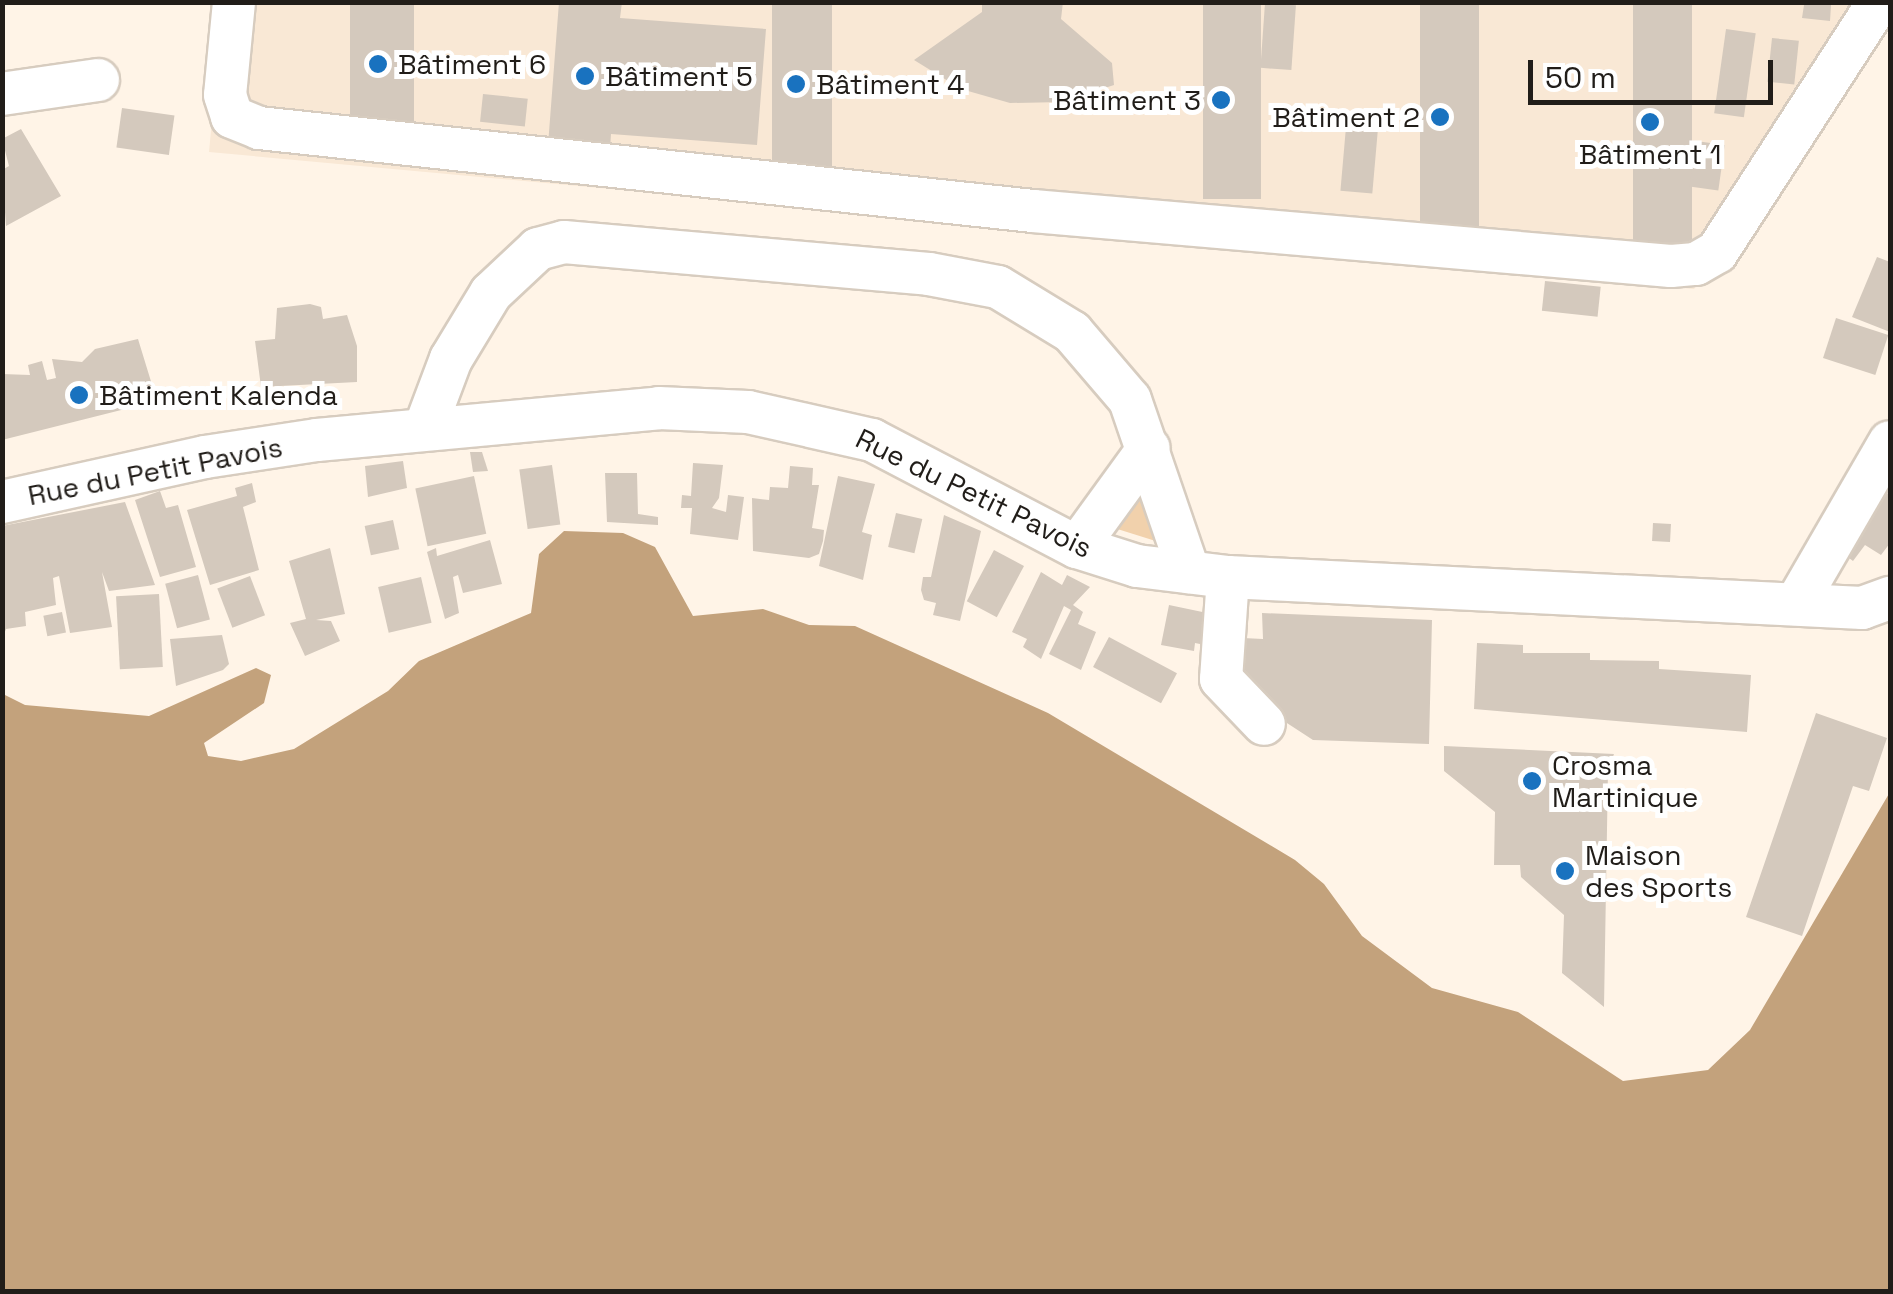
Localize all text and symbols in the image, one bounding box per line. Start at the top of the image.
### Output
scale bar [1533,40,1778,102]
place label: Bâtiment 6 [398,47,546,81]
marker: Bâtiment 6 [367,53,389,75]
text: 50 m [1545,58,1616,97]
place label: Bâtiment 5 [605,59,753,93]
marker: Bâtiment 5 [574,65,596,87]
place label: Bâtiment 4 [816,67,964,101]
marker: Bâtiment 4 [785,73,807,95]
place label: Bâtiment 3 [1053,83,1201,117]
marker: Bâtiment 3 [1210,89,1232,111]
place label: Bâtiment 2 [1272,100,1420,134]
marker: Bâtiment 2 [1429,106,1451,128]
marker: Bâtiment 1 [1639,111,1661,133]
place label: Bâtiment 1 [1579,137,1721,171]
place label: Bâtiment Kalenda [99,378,338,412]
marker: Bâtiment Kalenda [68,384,90,406]
street label: Rue du Petit Pavois [850,421,1098,565]
street label: Rue du Petit Pavois [25,430,285,512]
place label: Crosma Martinique [1552,748,1698,814]
marker: Crosma Martinique [1521,770,1543,792]
place label: Maison des Sports [1585,838,1732,904]
marker: Maison des Sports [1554,860,1576,882]

